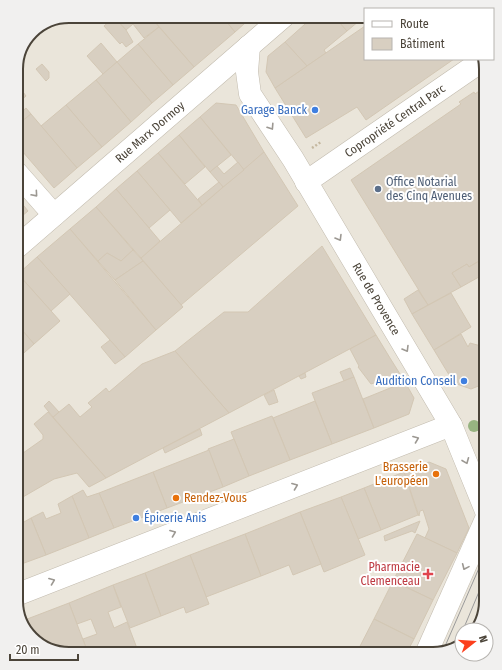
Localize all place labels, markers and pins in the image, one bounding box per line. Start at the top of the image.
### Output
place label: Garage Banck [241,103,307,117]
marker: Garage Banck [310,105,320,115]
place label: Office Notarial des Cinq Avenues [386,175,472,203]
marker: Office Notarial des Cinq Avenues [373,184,383,194]
place label: Audition Conseil [376,374,456,388]
marker: Audition Conseil [459,376,469,386]
place label: Brasserie L'européen [375,460,428,488]
marker: Brasserie L'européen [431,469,441,479]
place label: Rendez-Vous [184,491,247,505]
marker: Rendez-Vous [171,493,181,503]
place label: Épicerie Anis [144,510,207,525]
marker: Épicerie Anis [131,513,141,523]
place label: Pharmacie Clemenceau [361,560,420,588]
marker: Pharmacie Clemenceau [423,569,433,579]

